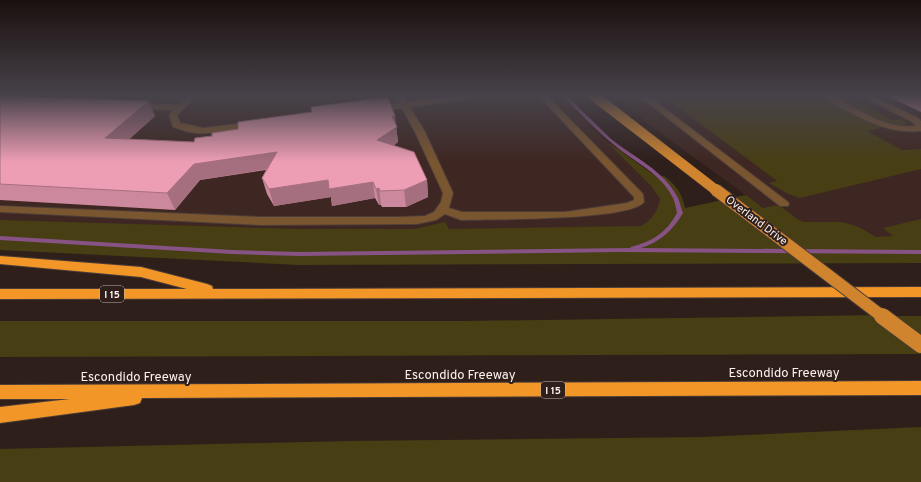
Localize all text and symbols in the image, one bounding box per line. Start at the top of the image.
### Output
street label: Overland Drive [723,193,790,249]
road number: I 15 [100,286,124,302]
street label: Escondido Freeway [728,366,840,382]
street label: Escondido Freeway [404,368,516,384]
street label: Escondido Freeway [80,370,192,386]
road number: I 15 [541,382,565,398]

